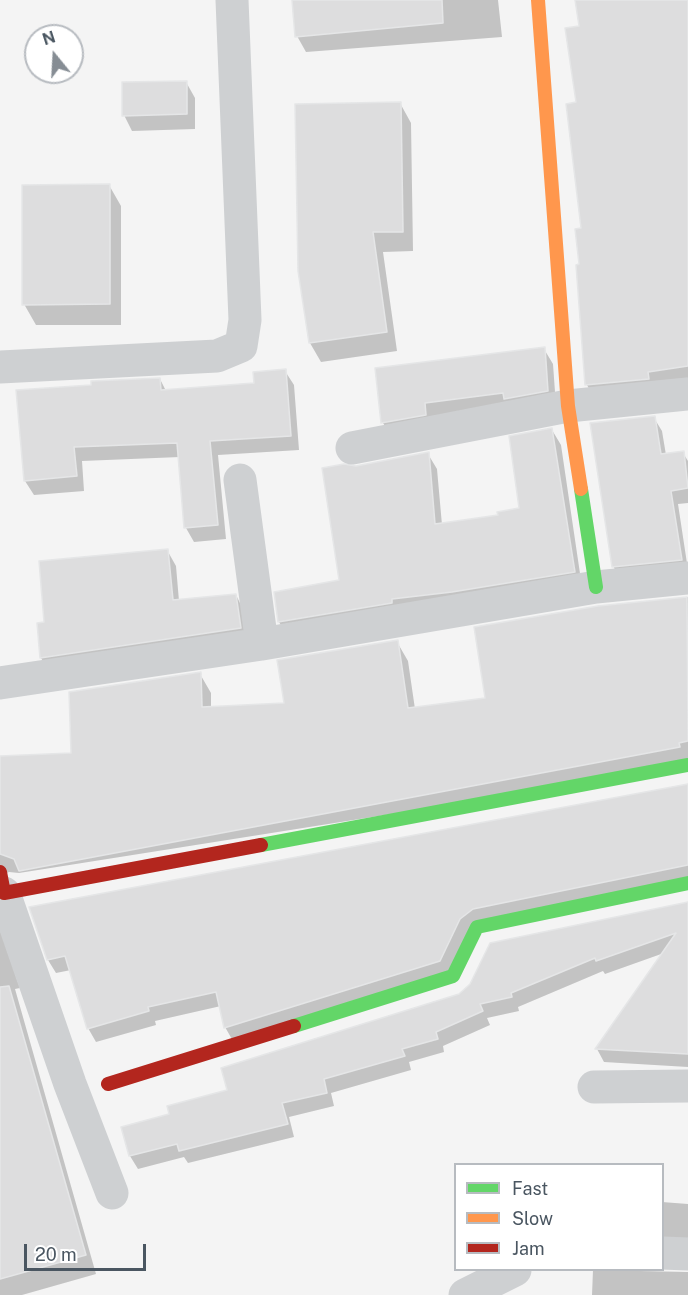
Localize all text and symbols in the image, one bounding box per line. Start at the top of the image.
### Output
north arrow [24,24,84,84]
text: N [40,27,58,49]
legend [454,1163,664,1271]
text: Fast [512,1178,548,1199]
text: Slow [512,1208,553,1229]
scale bar [27,1232,148,1270]
text: Jam [512,1238,545,1259]
text: 20 m [35,1244,77,1265]

